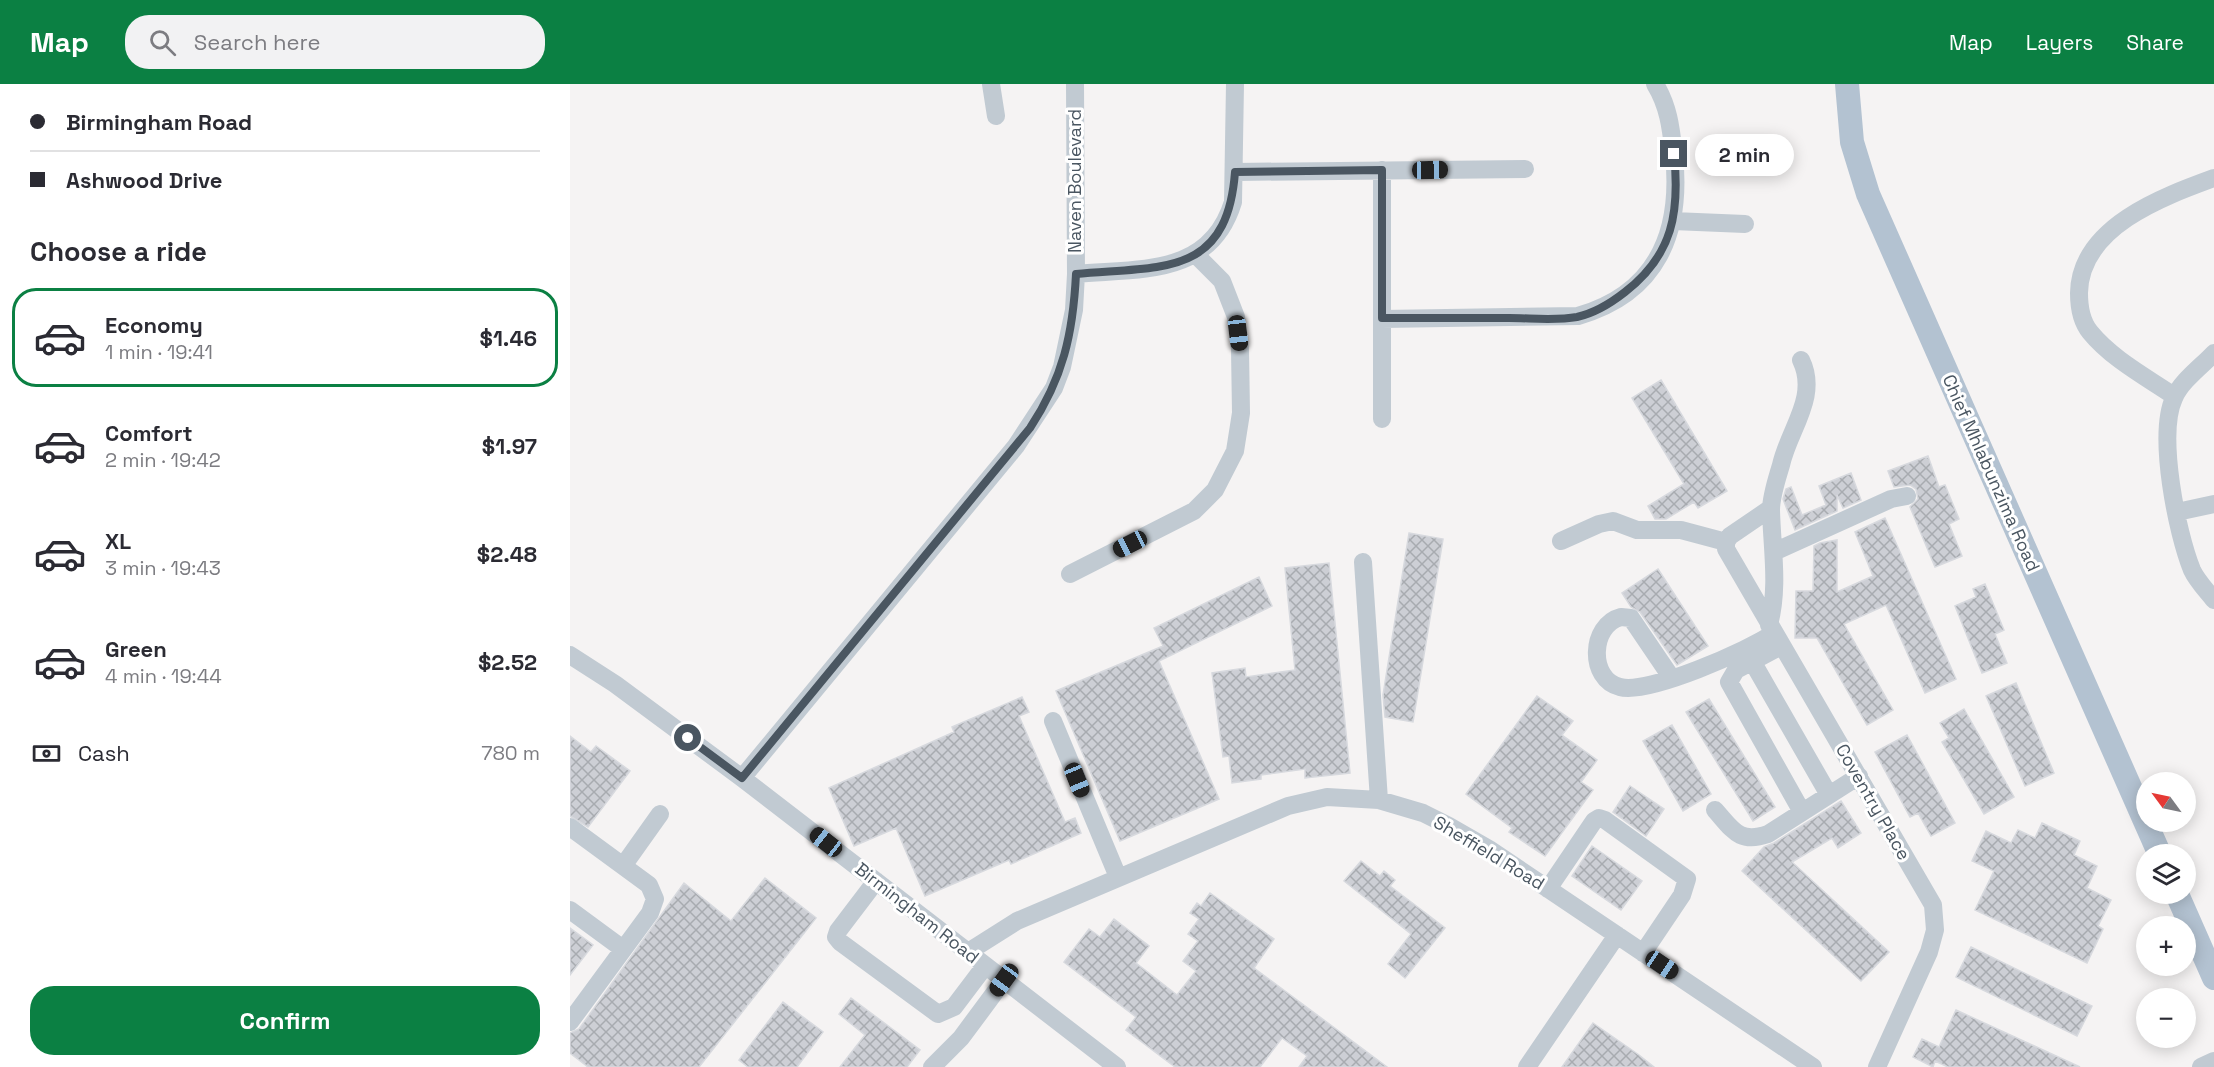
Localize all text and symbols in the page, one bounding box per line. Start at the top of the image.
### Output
search box [125,15,545,69]
text: Map [30,24,89,60]
icon: search [146,26,179,59]
text: Search here [194,28,321,56]
text: Map [1949,29,1993,56]
text: Layers [2026,29,2093,56]
text: Share [2126,29,2184,56]
text: Birmingham Road [66,108,252,136]
street label: Naven Boulevard [1063,109,1086,253]
callout: 2 min [1695,133,1794,175]
route end [1660,140,1687,167]
text: 2 min [1719,142,1770,168]
car [1412,161,1448,179]
text: Ashwood Drive [66,166,222,194]
text: Choose a ride [30,234,207,269]
icon: car [33,311,87,365]
text: Economy [105,311,203,339]
car [1227,314,1249,352]
text: $1.46 [480,324,537,352]
text: 1 min · 19:41 [105,339,213,365]
street label: Chief Mhlabunzima Road [1938,371,2045,575]
icon: car [33,419,87,473]
text: Comfort [105,419,193,447]
text: $1.97 [482,432,537,460]
text: 2 min · 19:42 [105,447,221,473]
icon: car [33,527,87,581]
text: XL [105,527,131,555]
car [1110,528,1150,560]
text: $2.48 [477,540,537,568]
text: 3 min · 19:43 [105,555,221,581]
icon: car [33,635,87,689]
text: Green [105,635,167,663]
text: $2.52 [478,648,537,676]
text: 4 min · 19:44 [105,663,222,689]
route start [674,724,701,751]
icon: cash [30,737,63,770]
text: Cash [78,739,130,767]
street label: Coventry Place [1831,739,1916,864]
text: 780 m [481,740,540,766]
car [1062,760,1092,800]
north arrow [2136,772,2196,832]
map controls [2136,772,2196,1048]
street label: Sheffield Road [1430,810,1549,895]
car [806,824,846,860]
button: layers [2136,844,2196,904]
street label: Birmingham Road [851,857,984,968]
button: + [2136,916,2196,976]
car [1642,947,1682,983]
car [986,960,1022,1000]
button: Confirm [30,986,540,1055]
button: − [2136,988,2196,1048]

